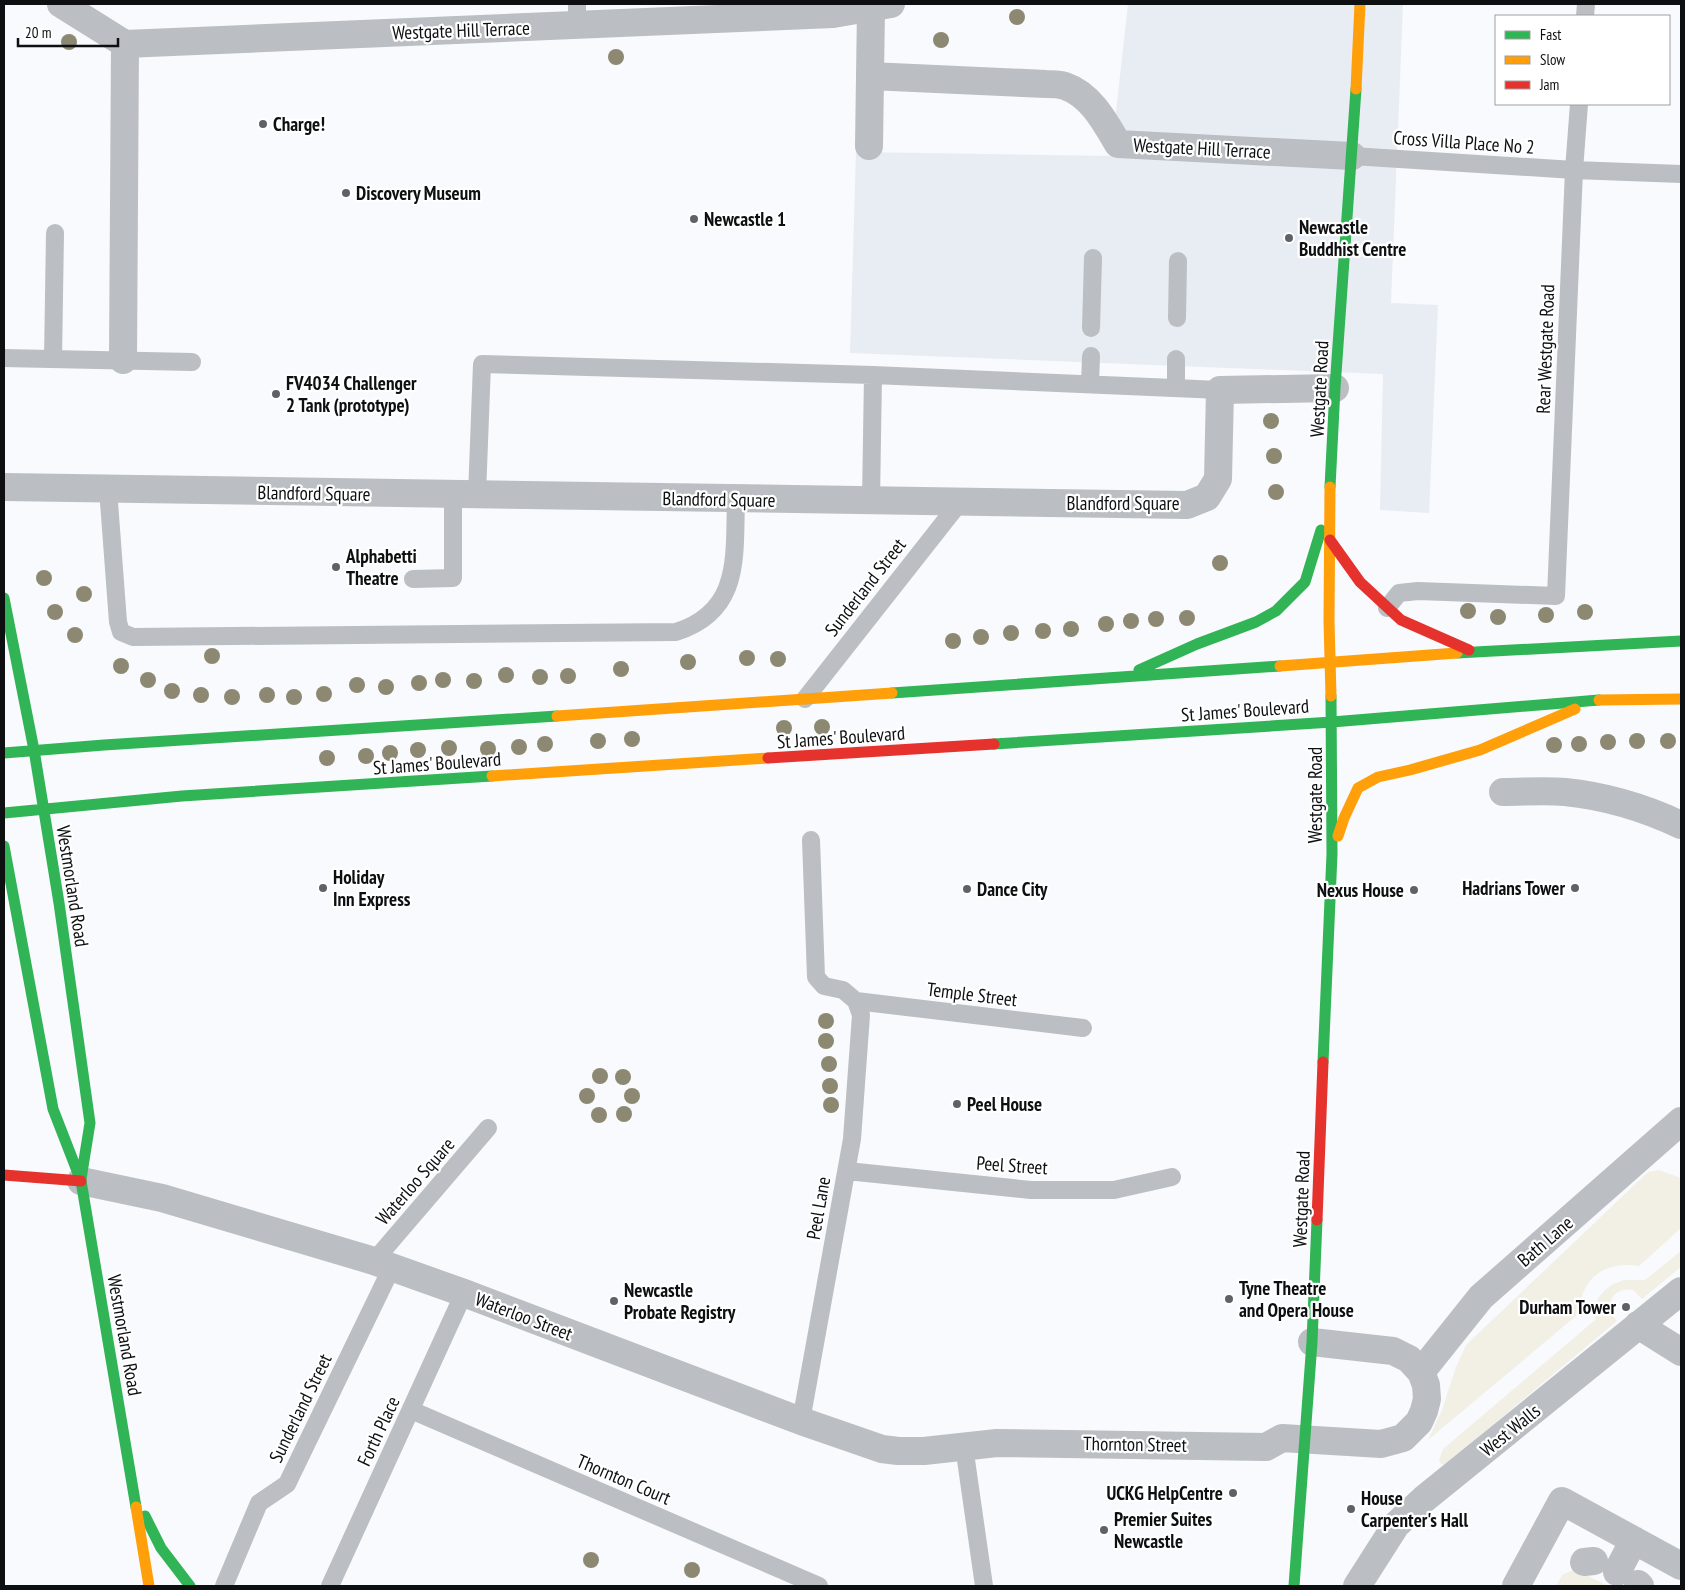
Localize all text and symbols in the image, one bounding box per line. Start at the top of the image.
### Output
scale bar [18,15,118,47]
legend [1495,15,1670,105]
street label: Westgate Hill Terrace [392,16,530,44]
text: 20 m [25,23,51,42]
text: Fast [1540,25,1561,44]
text: Slow [1540,50,1565,69]
text: Jam [1539,75,1559,94]
place label: Charge! [273,112,325,136]
marker: Charge! [257,118,269,130]
street label: Cross Villa Place No 2 [1393,125,1535,159]
street label: Westgate Hill Terrace [1133,132,1271,164]
place label: Discovery Museum [356,181,481,205]
marker: Discovery Museum [340,187,352,199]
place label: Newcastle 1 [704,207,786,231]
marker: Newcastle 1 [688,213,700,225]
place label: Newcastle Buddhist Centre [1299,215,1406,261]
marker: Newcastle Buddhist Centre [1283,232,1295,244]
street label: Rear Westgate Road [1531,284,1559,414]
street label: Westgate Road [1304,340,1334,438]
place label: FV4034 Challenger 2 Tank (prototype) [286,371,417,417]
marker: FV4034 Challenger 2 Tank (prototype) [270,388,282,400]
street label: Blandford Square [257,480,371,506]
street label: Blandford Square [662,486,776,512]
street label: Blandford Square [1066,491,1180,515]
street label: Sunderland Street [819,533,911,641]
place label: Alphabetti Theatre [345,544,417,590]
marker: Alphabetti Theatre [330,561,342,573]
street label: St James' Boulevard [1180,694,1310,726]
street label: St James' Boulevard [776,721,906,753]
street label: St James' Boulevard [372,747,502,779]
street label: Westgate Road [1303,747,1327,843]
street label: Westmorland Road [52,824,94,948]
place label: Holiday Inn Express [333,865,411,911]
place label: Hadrians Tower [1462,876,1565,900]
place label: Dance City [977,877,1048,901]
place label: Nexus House [1317,878,1404,902]
marker: Holiday Inn Express [317,882,329,894]
marker: Hadrians Tower [1569,882,1581,894]
marker: Dance City [961,883,973,895]
marker: Nexus House [1408,884,1420,896]
street label: Temple Street [926,977,1019,1012]
place label: Peel House [967,1092,1042,1116]
marker: Peel House [951,1098,963,1110]
street label: Waterloo Square [371,1132,460,1230]
street label: Westgate Road [1287,1150,1315,1248]
street label: Peel Street [976,1151,1049,1180]
street label: Peel Lane [801,1175,835,1241]
street label: Bath Lane [1512,1210,1578,1272]
street label: Westmorland Road [103,1273,147,1397]
place label: Tyne Theatre and Opera House [1239,1276,1354,1322]
place label: Newcastle Probate Registry [624,1278,736,1324]
street label: Waterloo Street [472,1287,577,1346]
marker: Tyne Theatre and Opera House [1223,1293,1235,1305]
marker: Newcastle Probate Registry [608,1295,620,1307]
place label: Durham Tower [1519,1295,1616,1319]
marker: Durham Tower [1620,1301,1632,1313]
street label: Sunderland Street [263,1349,337,1466]
street label: Forth Place [351,1392,405,1470]
street label: West Walls [1475,1399,1545,1461]
street label: Thornton Street [1083,1431,1188,1457]
street label: Thornton Court [573,1448,675,1510]
place label: UCKG HelpCentre [1106,1481,1223,1505]
place label: House Carpenter's Hall [1361,1486,1468,1532]
marker: UCKG HelpCentre [1227,1487,1239,1499]
marker: House Carpenter's Hall [1345,1503,1357,1515]
place label: Premier Suites Newcastle [1114,1507,1213,1553]
marker: Premier Suites Newcastle [1098,1524,1110,1536]

